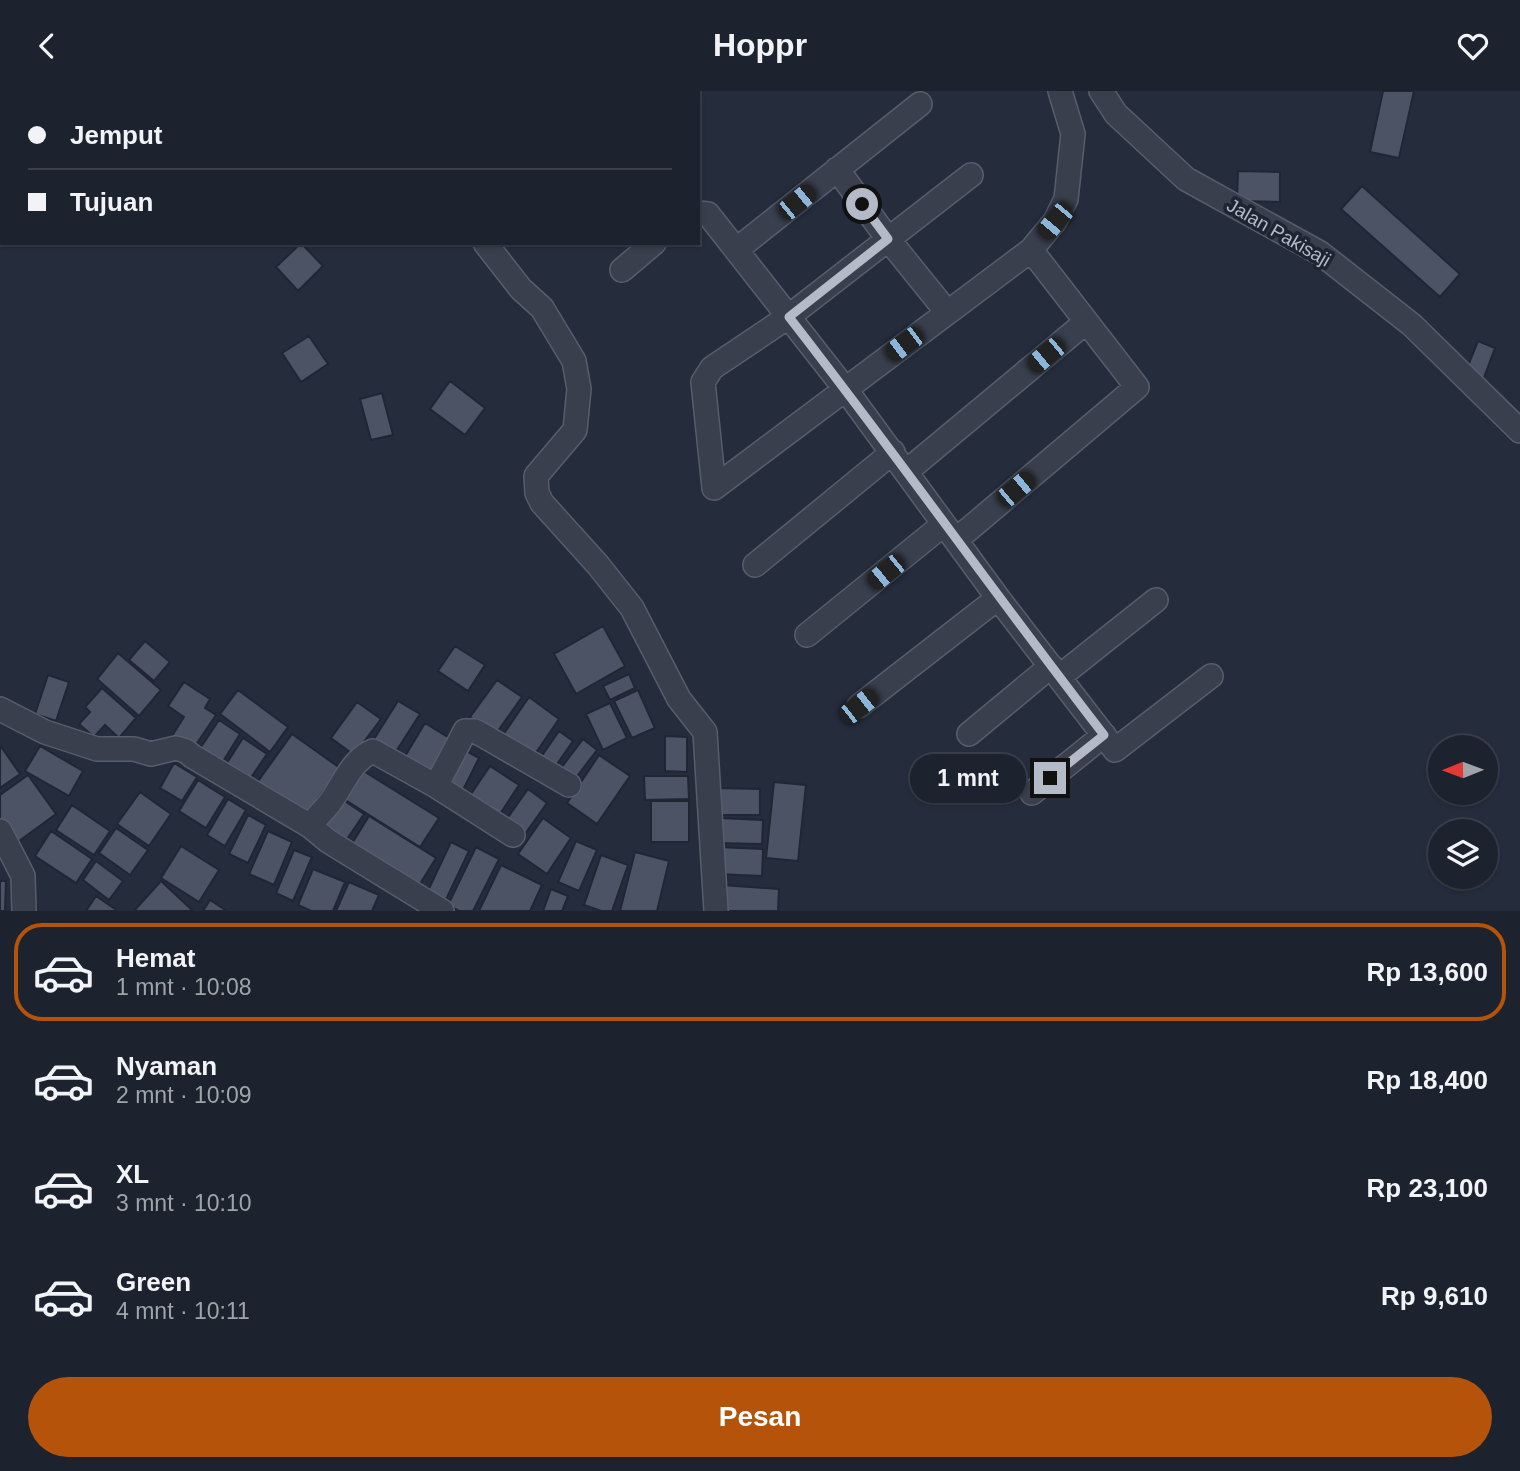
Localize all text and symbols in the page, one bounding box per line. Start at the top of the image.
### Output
icon: back [28,27,66,65]
text: Hoppr [713,27,807,63]
icon: heart [1454,27,1492,65]
text: Jemput [70,120,162,150]
car [775,181,820,223]
text: Tujuan [70,187,153,217]
route start [846,188,878,220]
street label: Jalan Pakisaji [1223,194,1334,271]
car [1034,198,1077,244]
car [881,323,928,365]
car [1024,333,1069,377]
car [994,467,1039,511]
car [864,551,909,593]
car [836,685,883,727]
north arrow [1428,735,1498,805]
map controls [1428,735,1498,889]
callout: 1 mnt [910,753,1026,803]
route end [1034,762,1066,794]
text: 1 mnt [937,765,999,791]
button: layers [1428,819,1498,889]
icon: car [32,941,95,1004]
text: Hemat [116,943,195,973]
text: Rp 13,600 [1367,957,1488,987]
text: 1 mnt · 10:08 [116,974,252,1000]
icon: car [32,1049,95,1112]
text: Nyaman [116,1051,217,1081]
text: Rp 18,400 [1367,1065,1488,1095]
text: 2 mnt · 10:09 [116,1082,252,1108]
icon: car [32,1157,95,1220]
text: XL [116,1159,149,1189]
text: Rp 23,100 [1367,1173,1488,1203]
text: 3 mnt · 10:10 [116,1190,252,1216]
icon: car [32,1265,95,1328]
text: Green [116,1267,191,1297]
text: Rp 9,610 [1381,1281,1488,1311]
text: 4 mnt · 10:11 [116,1298,250,1324]
button: Pesan [28,1377,1492,1457]

